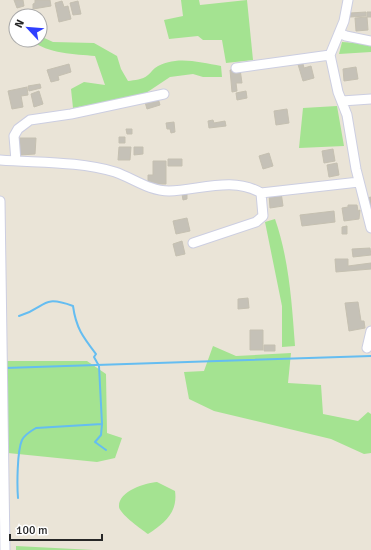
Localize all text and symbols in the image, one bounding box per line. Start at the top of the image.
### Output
north arrow [8,8,48,48]
text: N [12,18,27,30]
scale bar [10,516,102,542]
text: 100 m [16,523,48,538]

